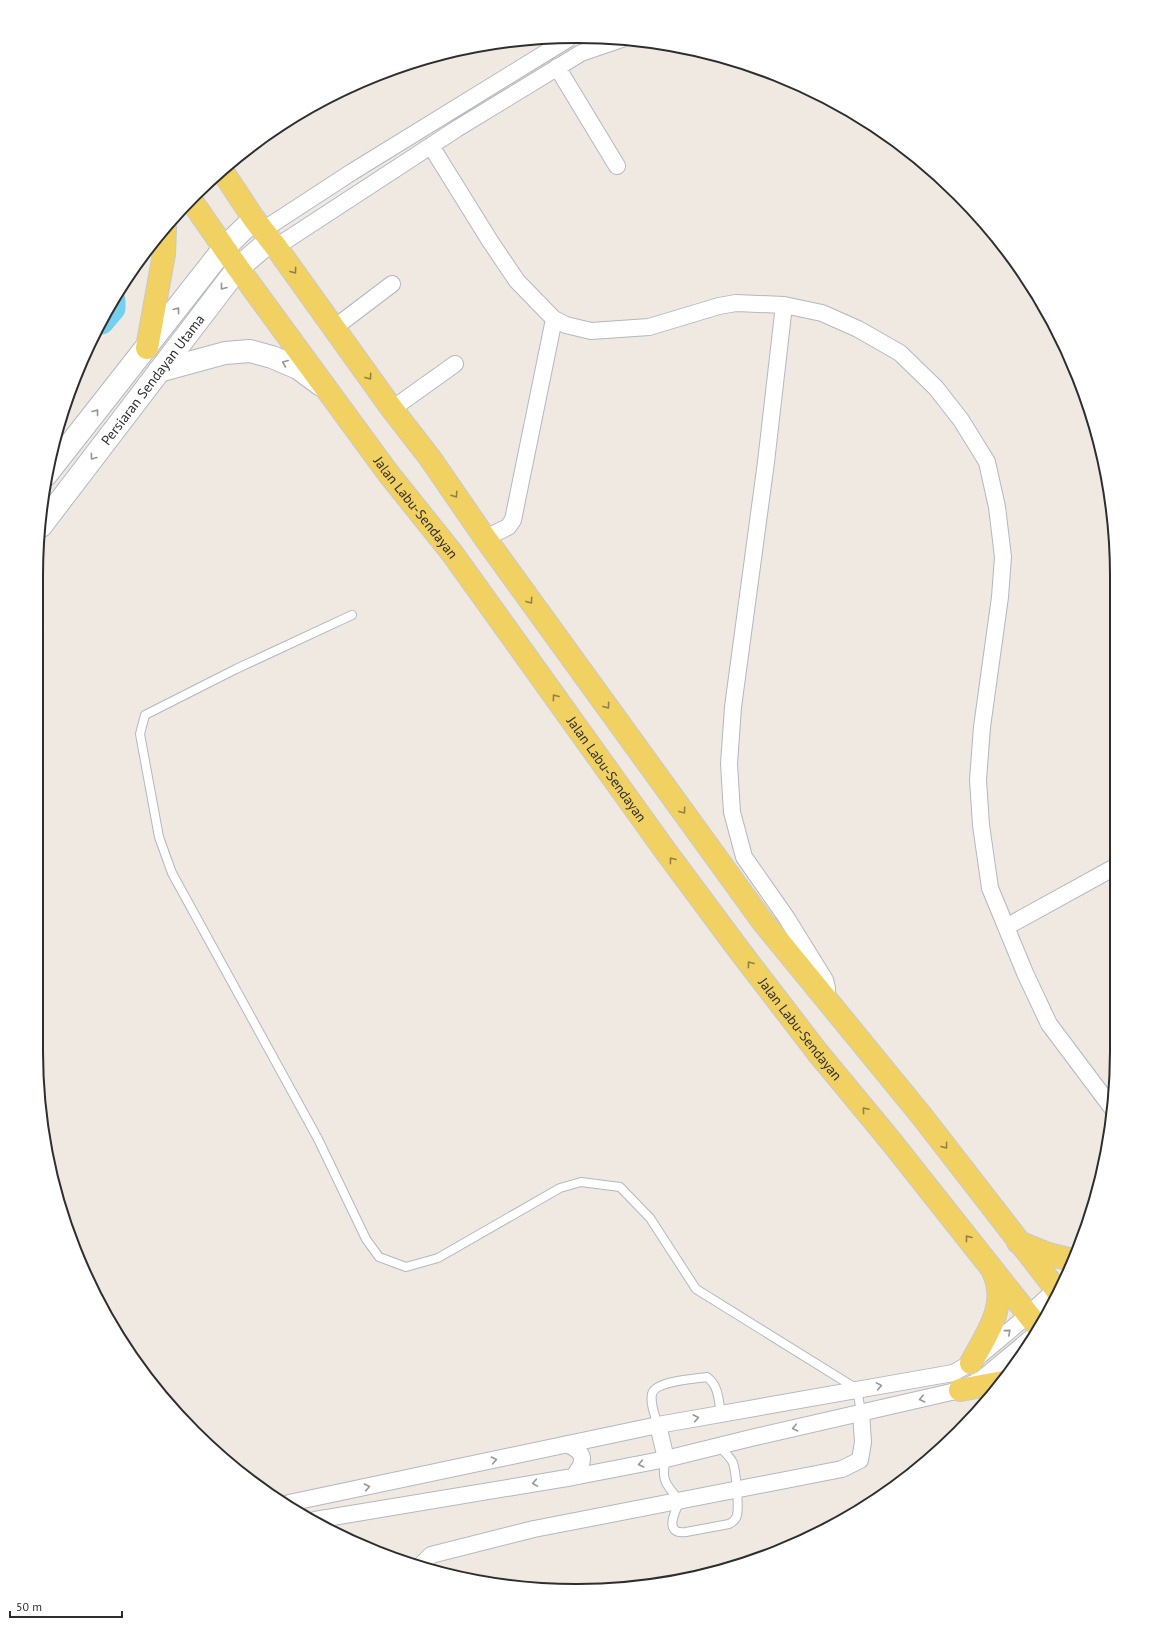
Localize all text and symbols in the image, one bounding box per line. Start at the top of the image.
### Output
one-way arrow [289,267,296,274]
one-way arrow [221,282,228,289]
one-way arrow [172,307,179,314]
street label: Persiaran Sendayan Utama [97,311,208,449]
one-way arrow [282,359,289,367]
one-way arrow [364,373,372,380]
one-way arrow [92,409,99,416]
one-way arrow [91,452,98,459]
street label: Jalan Labu-Sendayan [369,452,462,562]
one-way arrow [450,491,458,498]
one-way arrow [525,597,533,604]
one-way arrow [553,695,560,702]
one-way arrow [602,702,609,709]
street label: Jalan Labu-Sendayan [562,712,651,825]
one-way arrow [679,807,686,814]
one-way arrow [670,857,677,864]
one-way arrow [747,961,755,968]
street label: Jalan Labu-Sendayan [754,973,846,1084]
one-way arrow [863,1107,870,1115]
one-way arrow [940,1141,947,1148]
one-way arrow [965,1236,972,1243]
one-way arrow [1003,1329,1011,1336]
one-way arrow [876,1382,882,1390]
one-way arrow [919,1394,925,1402]
one-way arrow [693,1414,699,1423]
one-way arrow [792,1423,798,1431]
one-way arrow [491,1456,497,1464]
one-way arrow [638,1459,644,1467]
one-way arrow [532,1478,538,1487]
one-way arrow [364,1483,370,1491]
scale bar [10,1593,122,1619]
text: 50 m [16,1599,42,1614]

